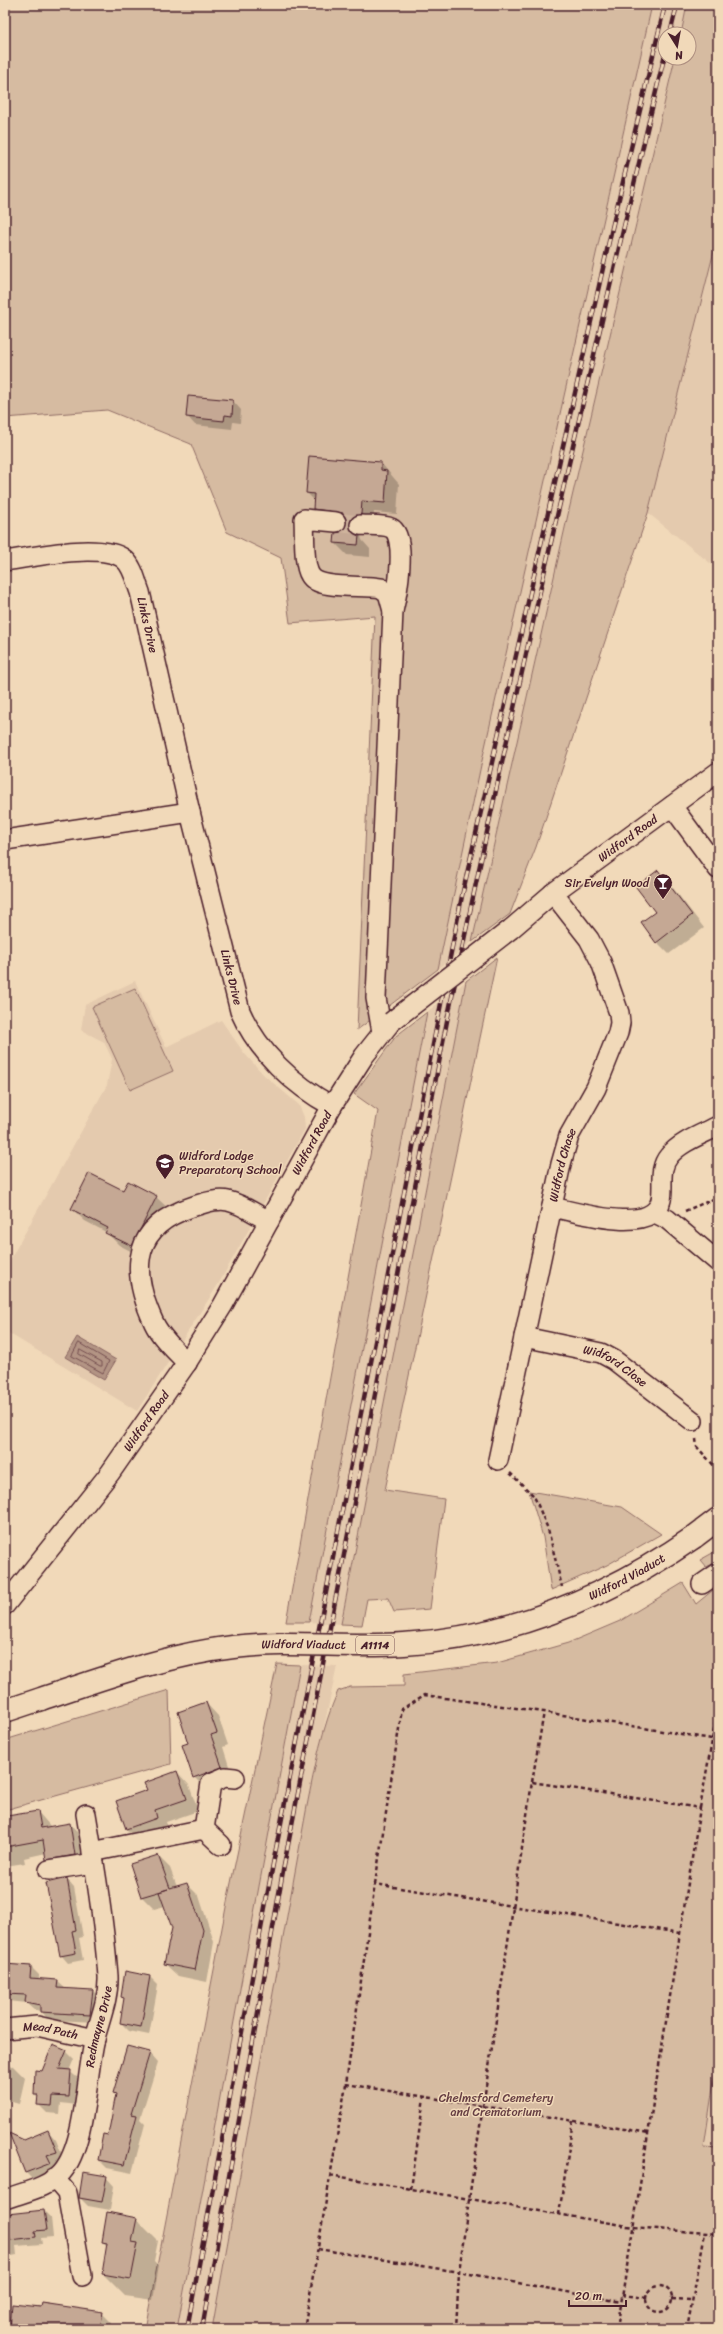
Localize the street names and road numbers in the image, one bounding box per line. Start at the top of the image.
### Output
street label: Links Drive [130,595,165,655]
street label: Widford Road [593,808,663,868]
street label: Links Drive [214,947,249,1007]
street label: Widford Road [285,1106,339,1179]
street label: Widford Chase [542,1124,583,1204]
street label: Widford Close [581,1339,652,1393]
street label: Widford Road [117,1385,176,1456]
street label: Widford Viaduct [585,1548,670,1607]
street label: Widford Viaduct [261,1633,346,1656]
road number: A1114 [356,1636,394,1654]
street label: Redmayne Drive [79,1985,119,2069]
street label: Mead Path [22,2015,80,2046]

